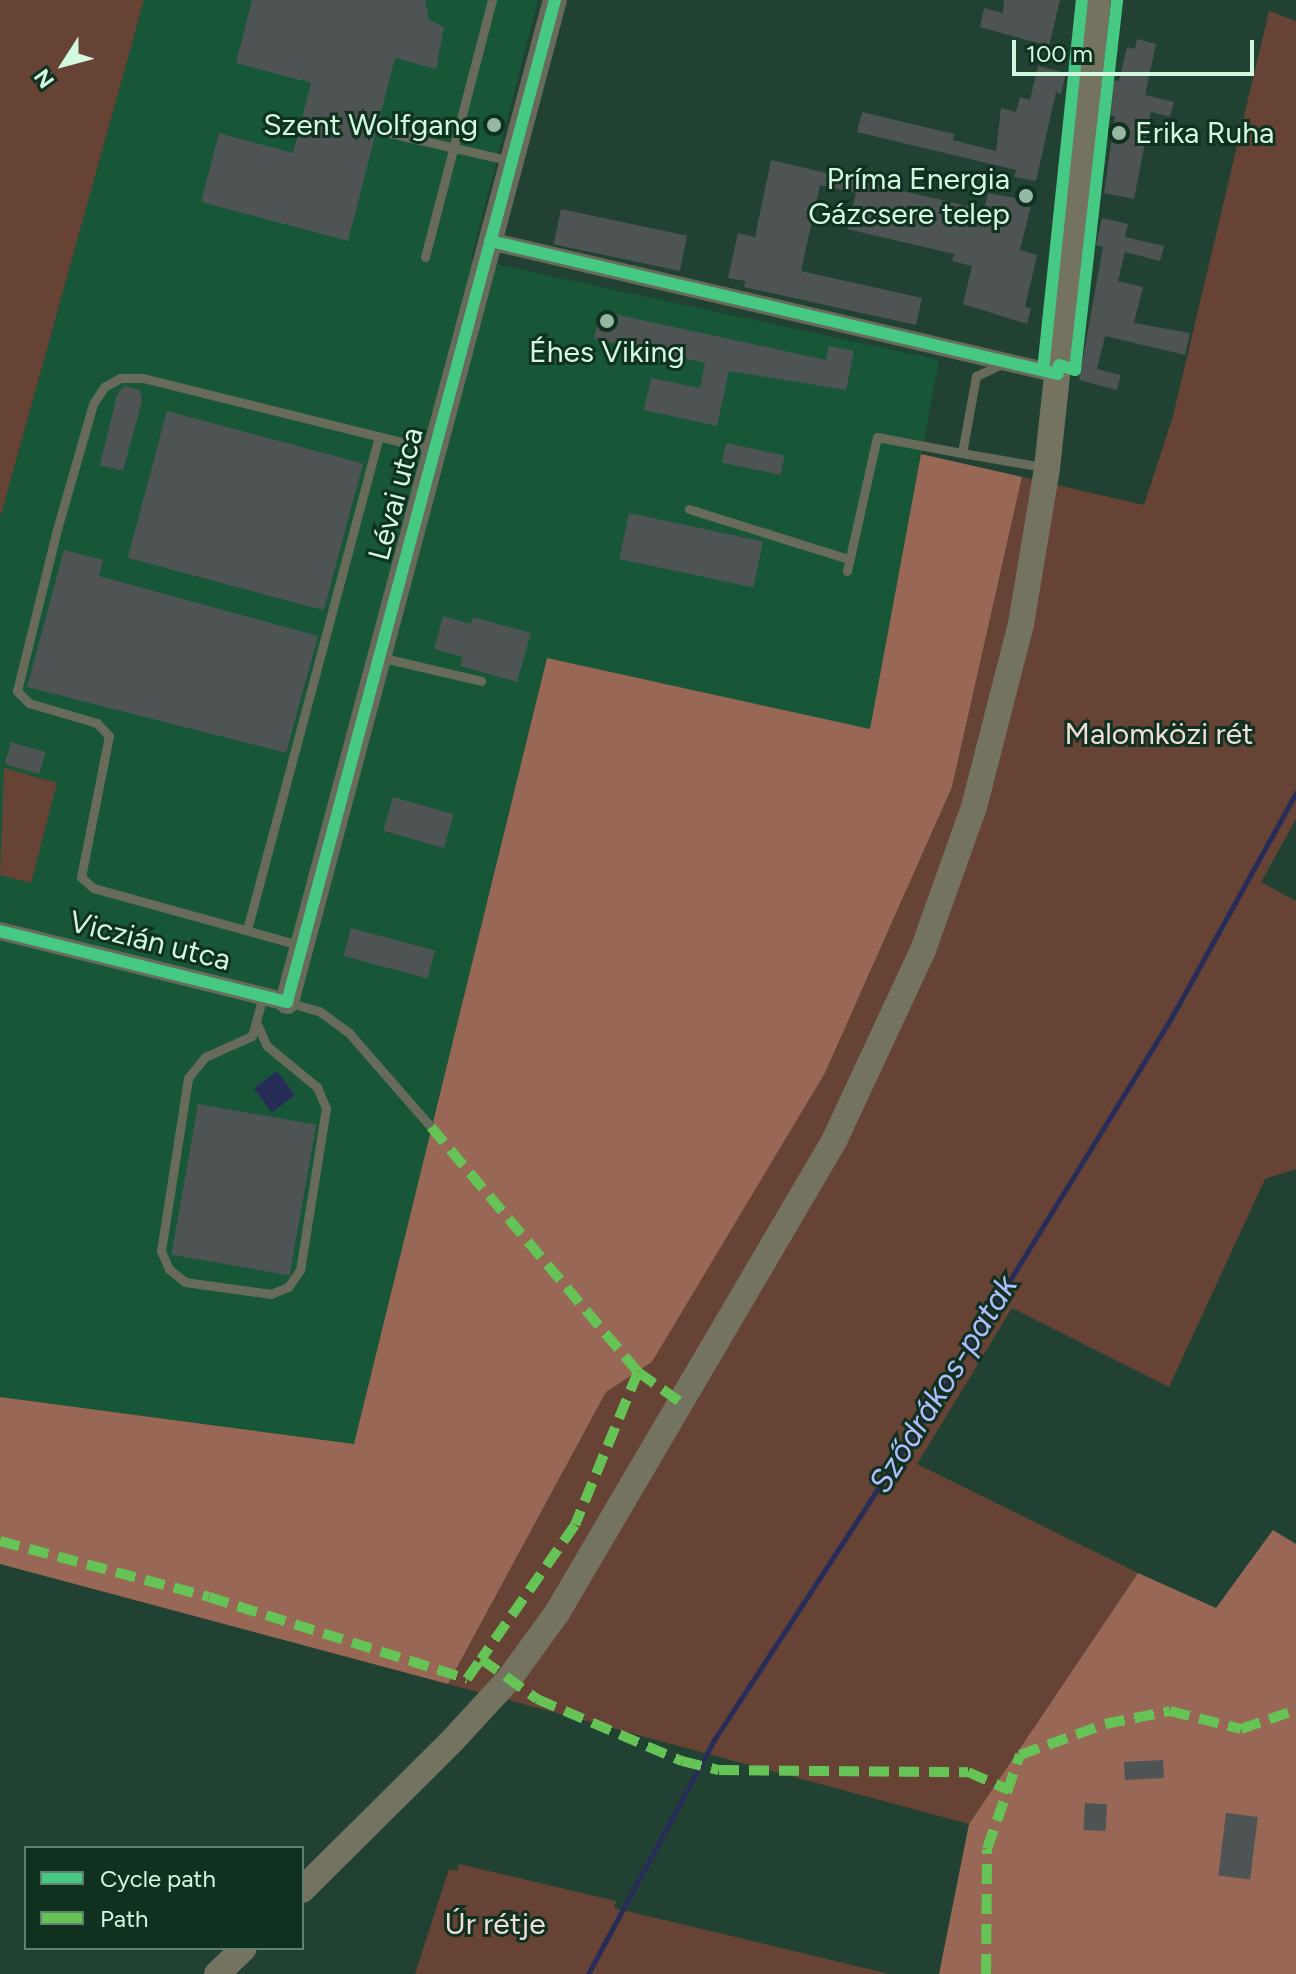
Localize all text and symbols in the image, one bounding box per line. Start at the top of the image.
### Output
north arrow [24,24,104,104]
scale bar [1016,24,1258,74]
text: 100 m [1026,39,1093,68]
text: N [28,64,60,93]
place label: Szent Wolfgang [263,107,478,143]
place label: Erika Ruha [1135,115,1274,151]
marker: Szent Wolfgang [485,116,503,134]
marker: Erika Ruha [1110,124,1128,142]
place label: Príma Energia Gázcsere telep [808,161,1010,232]
marker: Príma Energia Gázcsere telep [1017,187,1035,205]
marker: Éhes Viking [598,312,616,330]
place label: Éhes Viking [529,334,685,370]
street label: Lévai utca [361,424,431,564]
park label: Malomközi rét [1065,716,1253,752]
street label: Viczián utca [66,904,234,978]
water label: Sződrákos-patak [861,1268,1025,1500]
legend [24,1846,304,1950]
text: Cycle path [100,1864,216,1893]
text: Path [100,1904,148,1933]
park label: Úr rétje [444,1906,546,1942]

